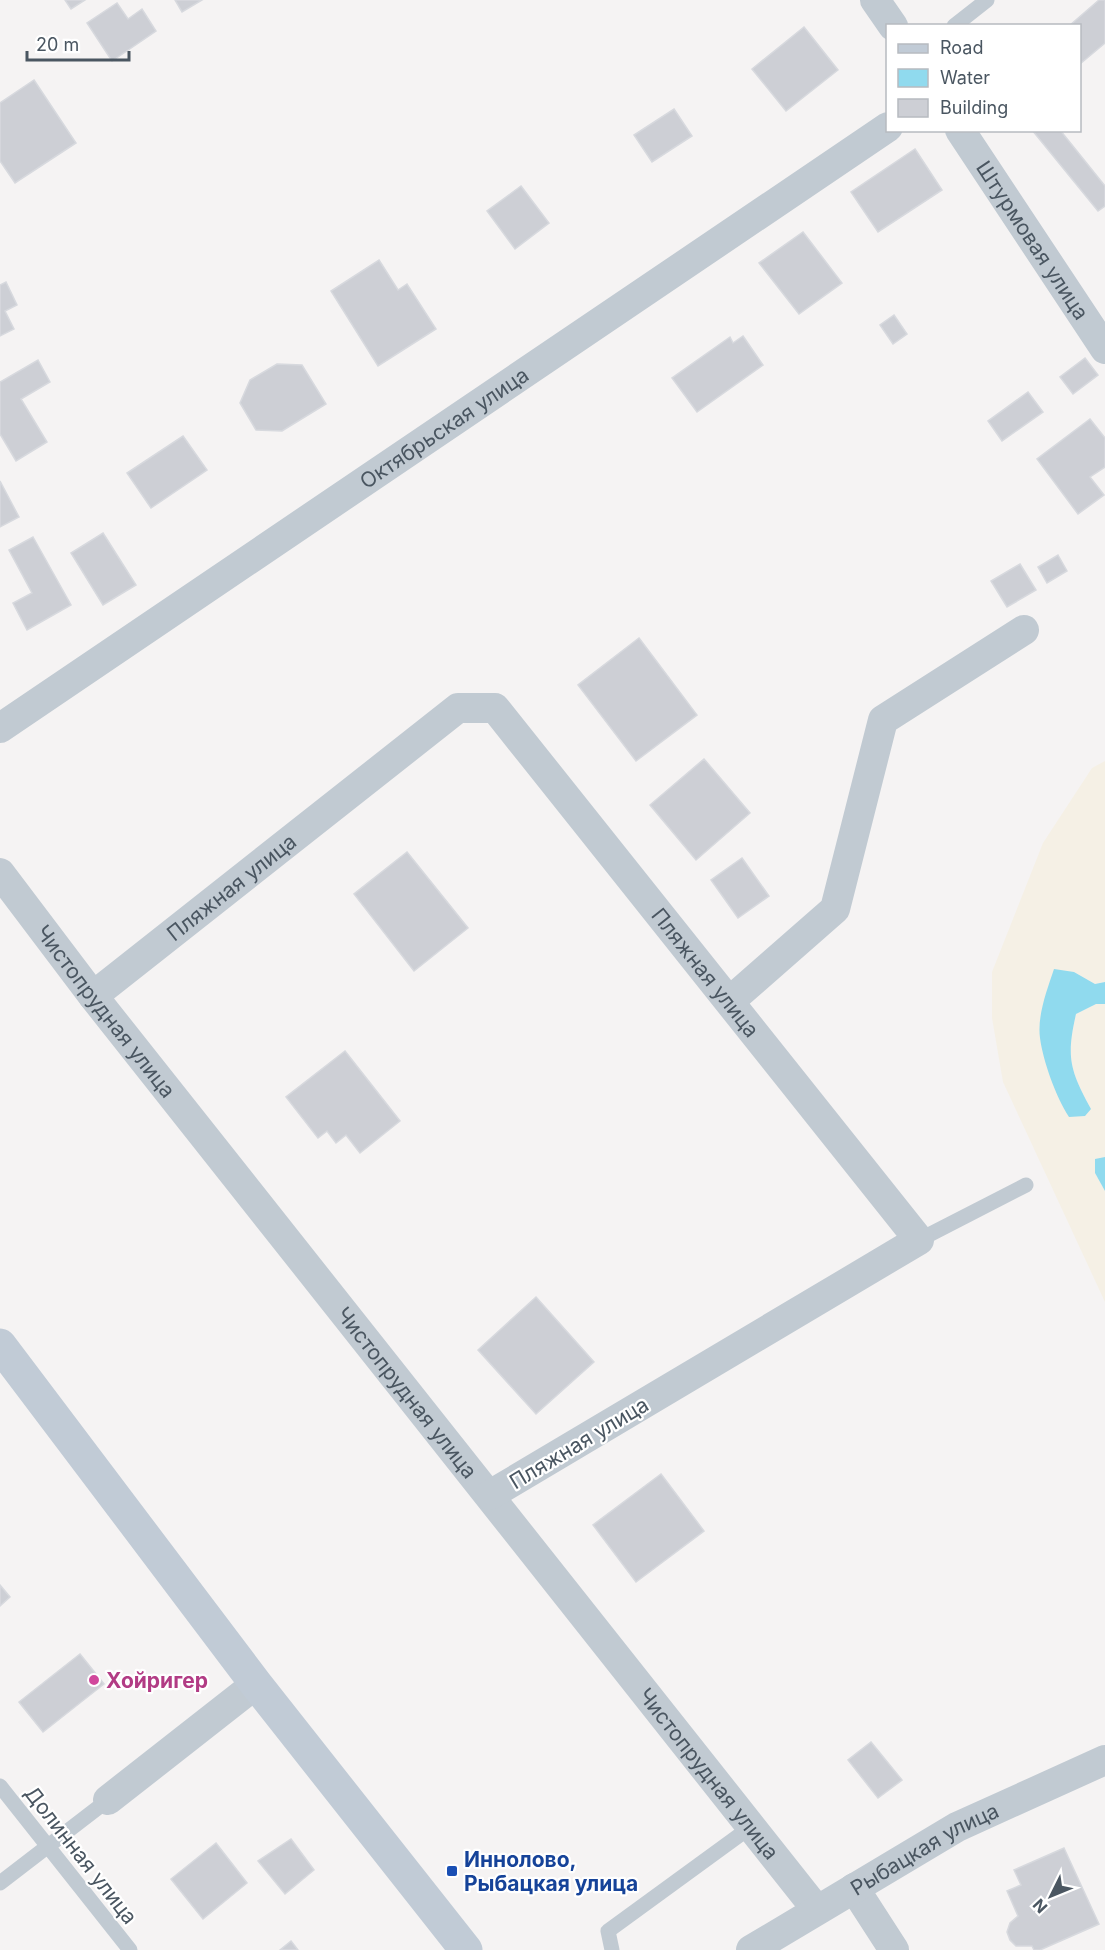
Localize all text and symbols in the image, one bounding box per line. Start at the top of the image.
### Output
scale bar [27,24,129,62]
legend [886,24,1081,132]
text: 20 m [36,34,79,55]
text: Road [940,37,983,58]
text: Water [940,67,990,88]
text: Building [940,97,1008,118]
street label: Штурмовая улица [971,156,1094,324]
street label: Октябрьская улица [355,362,533,494]
street label: Пляжная улица [161,828,301,946]
street label: Пляжная улица [647,903,765,1042]
street label: Чистопрудная улица [31,920,181,1102]
street label: Чистопрудная улица [332,1302,483,1483]
street label: Пляжная улица [505,1392,653,1494]
place label: Хойригер [106,1668,208,1693]
marker: Хойригер [87,1673,101,1687]
street label: Чистопрудная улица [633,1683,784,1864]
street label: Долинная улица [19,1781,143,1929]
street label: Рыбацкая улица [846,1797,1002,1900]
place label: Иннолово, Рыбацкая улица [464,1847,638,1896]
marker: Иннолово, Рыбацкая улица [445,1864,459,1878]
north arrow [1021,1866,1081,1926]
text: N [1029,1895,1052,1918]

